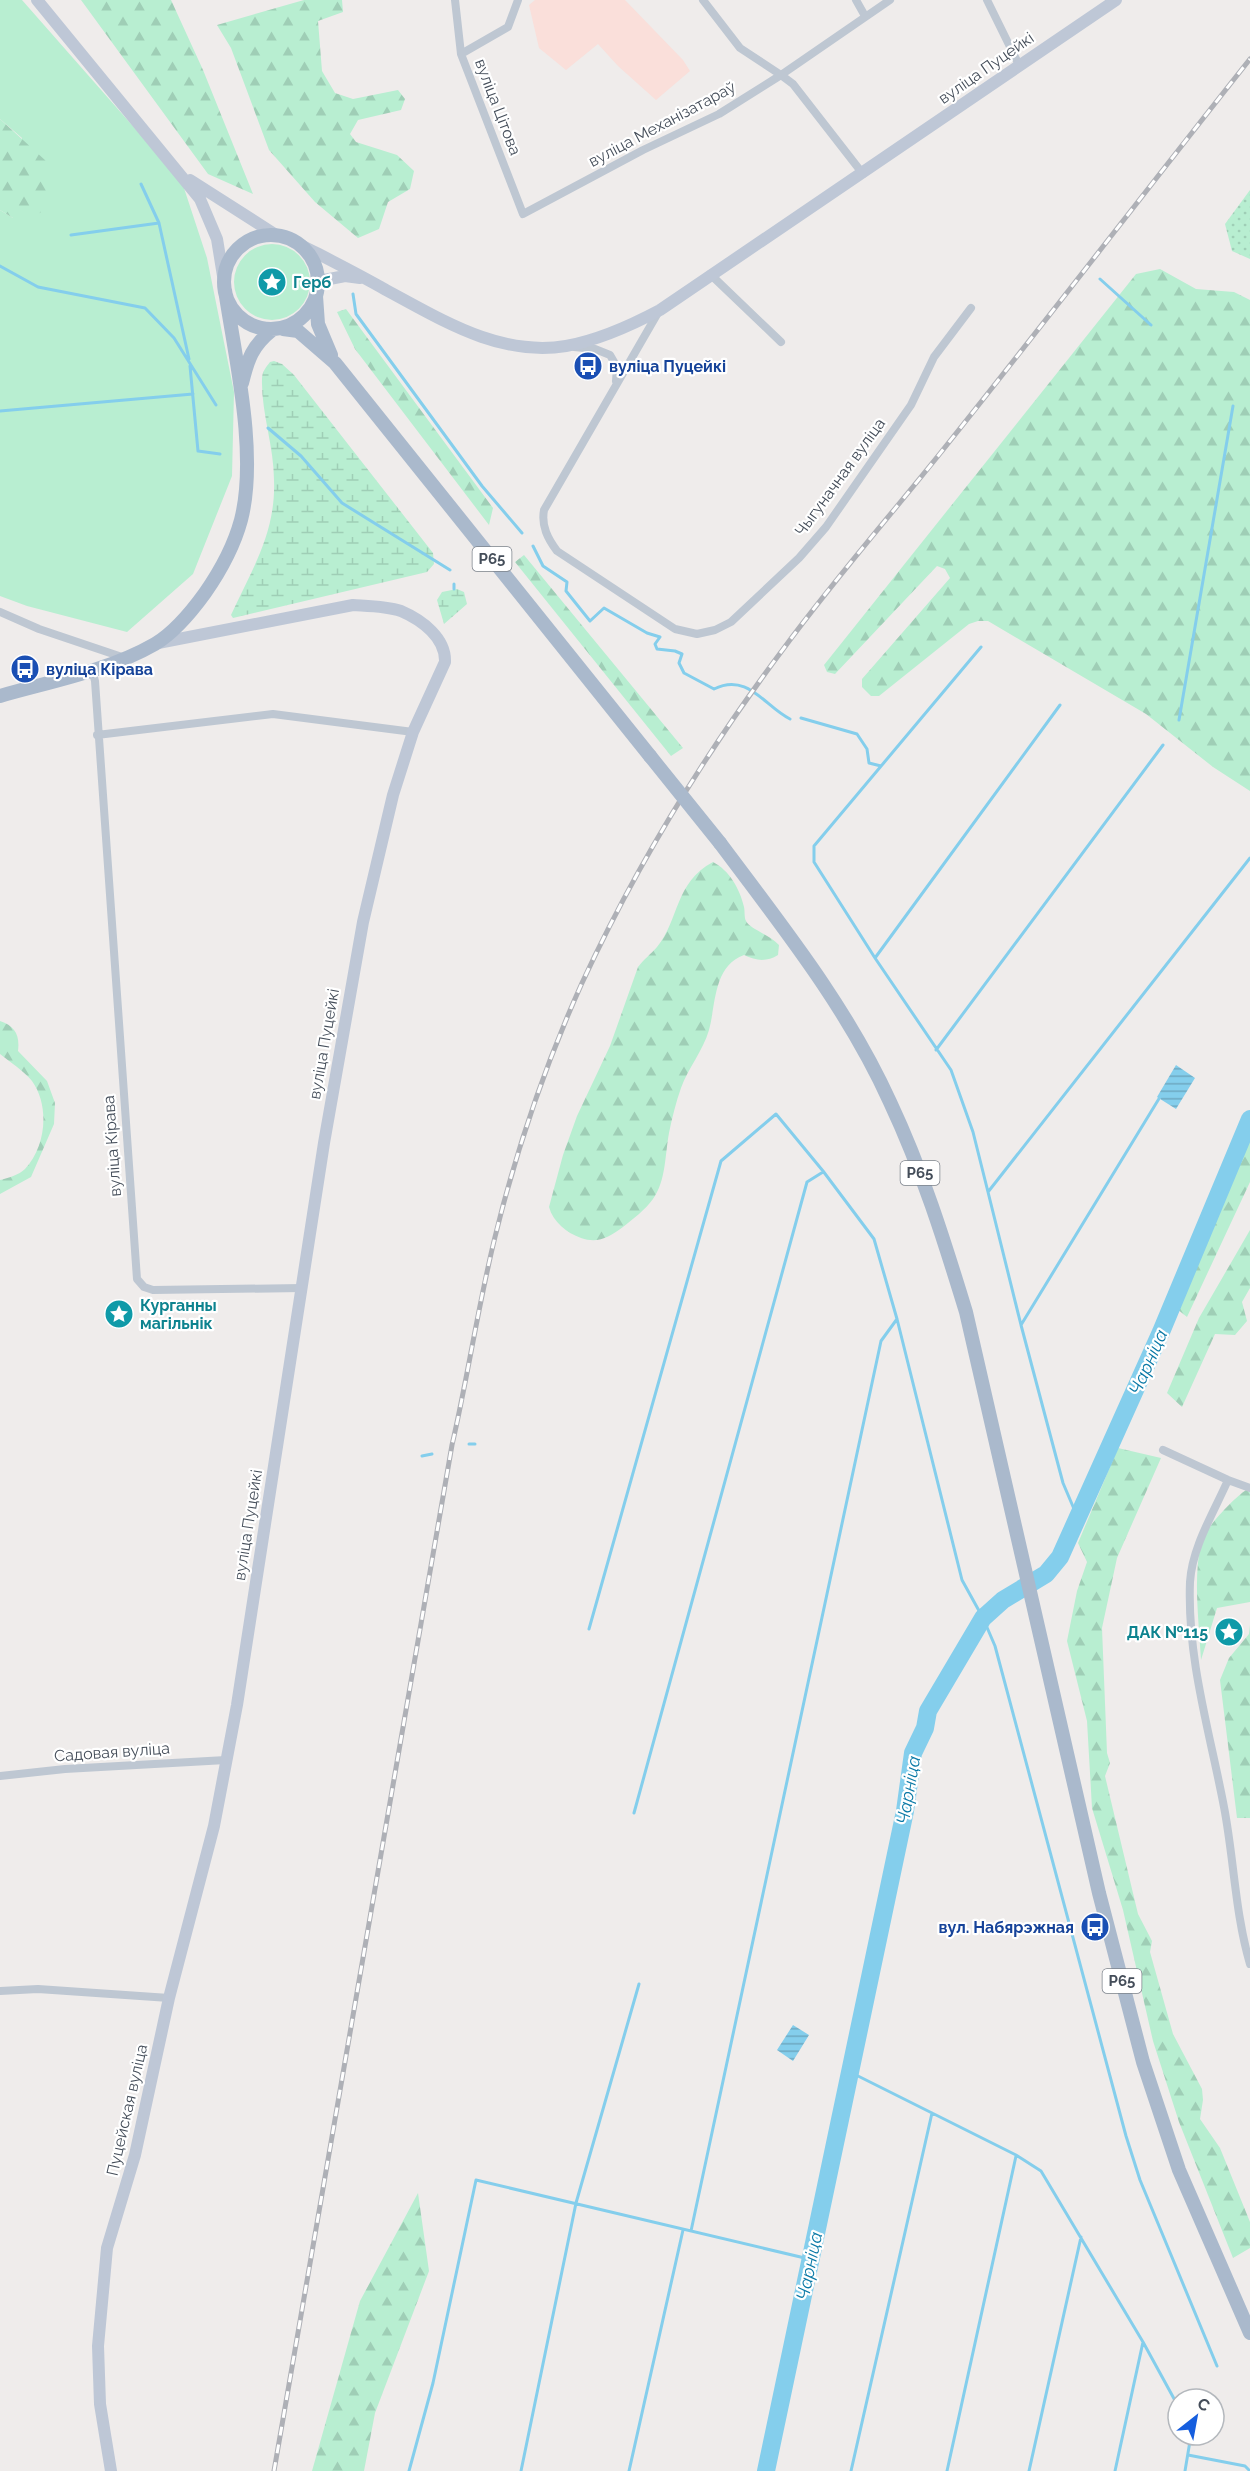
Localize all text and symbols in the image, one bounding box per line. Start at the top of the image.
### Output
street label: вуліца Пуцейкі [935,28,1037,108]
street label: вуліца Цітова [471,56,525,158]
street label: вуліца Механізатараў [585,77,739,171]
place icon: Герб [256,266,288,298]
place label: Герб [293,273,331,292]
bus stop icon: вуліца Пуцейкі [572,350,604,382]
place label: вуліца Пуцейкі [609,357,726,376]
street label: Чыгуначная вуліца [791,414,889,540]
road number: Р65 [472,547,512,571]
bus stop icon: вуліца Кірава [9,653,41,685]
place label: вуліца Кірава [46,660,153,679]
street label: вуліца Пуцейкі [305,987,343,1101]
street label: вуліца Кірава [99,1095,125,1197]
road number: Р65 [900,1161,940,1185]
place label: Курганны магільнік [140,1296,217,1333]
place icon: Курганны магільнік [103,1298,135,1330]
water label: Чарніца [1124,1326,1172,1398]
street label: вуліца Пуцейкі [230,1468,266,1582]
place icon: ДАК №115 [1213,1616,1245,1648]
place label: ДАК №115 [1127,1623,1208,1642]
street label: Садовая вуліца [54,1738,170,1766]
water label: Чарніца [892,1754,924,1826]
bus stop icon: вул. Набярэжная [1079,1911,1111,1943]
place label: вул. Набярэжная [938,1918,1074,1937]
road number: Р65 [1102,1969,1142,1993]
street label: Пуцейская вуліца [103,2042,151,2178]
water label: Чарніца [792,2230,827,2302]
north arrow [1166,2387,1226,2447]
text: С [1194,2394,1213,2416]

